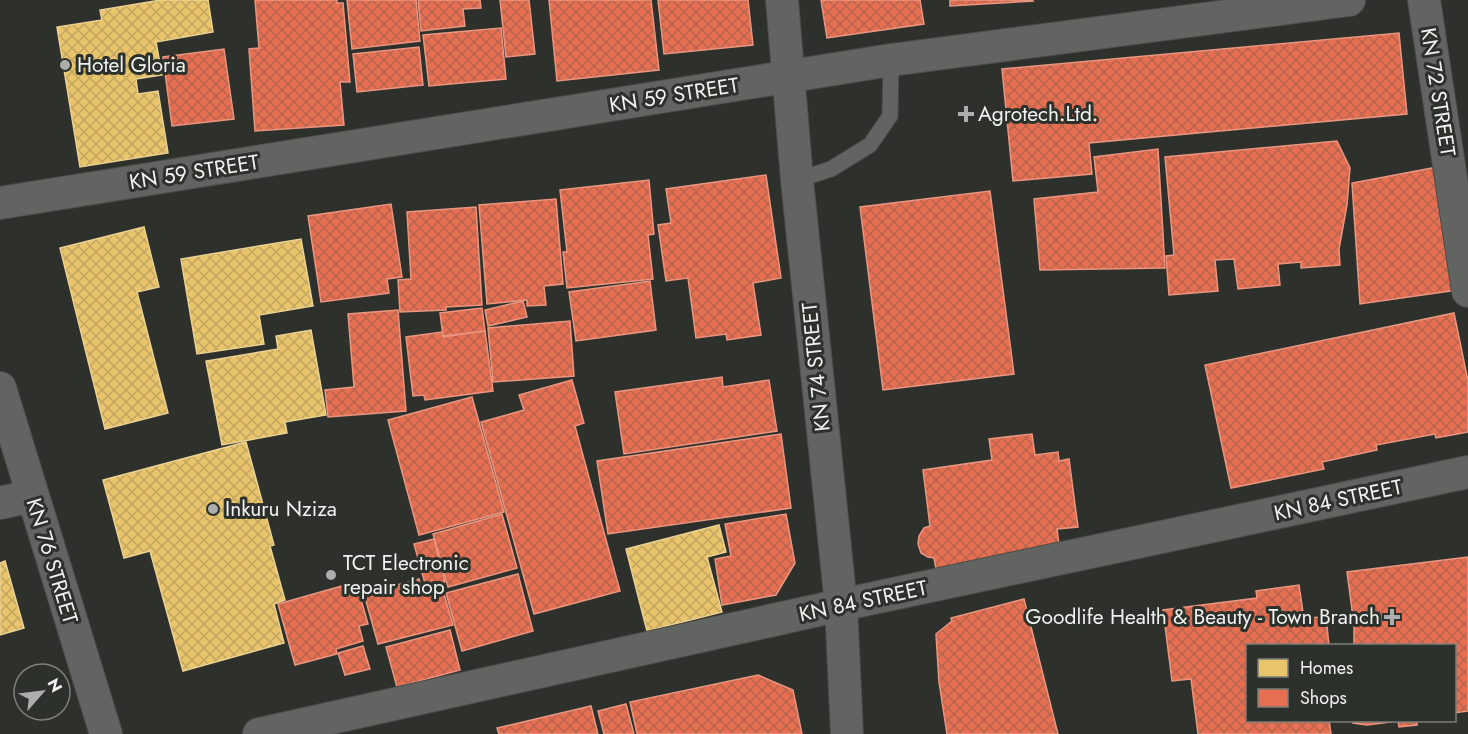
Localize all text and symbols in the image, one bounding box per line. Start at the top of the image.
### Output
street label: KN 72 STREET [1413,26,1463,159]
place label: Hotel Gloria [77,50,186,80]
marker: Hotel Gloria [58,58,72,72]
street label: KN 59 STREET [607,70,741,120]
place label: Agrotech.Ltd. [978,99,1098,129]
marker: Agrotech.Ltd. [959,107,973,121]
street label: KN 59 STREET [127,147,261,197]
street label: KN 74 STREET [794,301,838,433]
street label: KN 84 STREET [1271,472,1405,528]
place label: Inkuru Nziza [225,494,337,524]
street label: KN 76 STREET [19,495,85,628]
marker: Inkuru Nziza [206,502,220,516]
place label: TCT Electronic repair shop [343,548,469,602]
marker: TCT Electronic repair shop [324,568,338,582]
street label: KN 84 STREET [796,573,930,629]
place label: Goodlife Health & Beauty - Town Branch [1025,602,1380,632]
marker: Goodlife Health & Beauty - Town Branch [1385,610,1399,624]
legend [1246,644,1456,722]
text: Homes [1300,655,1353,681]
north arrow [12,662,72,722]
text: N [42,674,68,696]
text: Shops [1300,685,1347,711]

